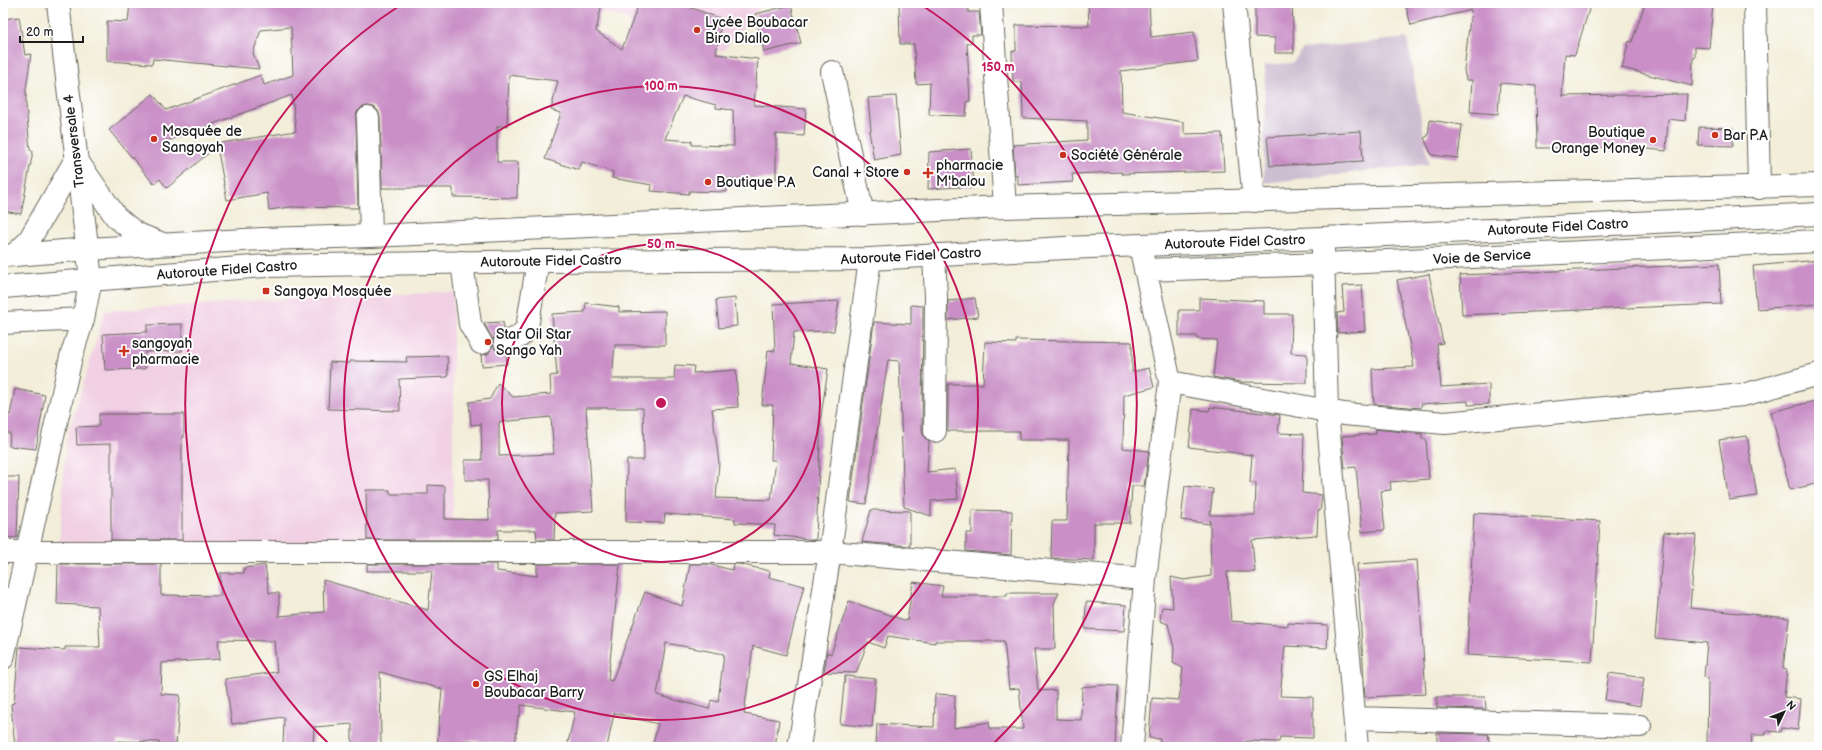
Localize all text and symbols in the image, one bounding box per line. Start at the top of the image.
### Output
place label: Lycée Boubacar Biro Diallo [705,14,809,47]
scale bar [20,18,83,44]
text: 20 m [26,25,53,40]
marker: Lycée Boubacar Biro Diallo [692,25,702,35]
text: 150 m [982,60,1014,75]
text: 100 m [644,79,678,94]
street label: Transversale 4 [60,93,88,189]
place label: Mosquée de Sangoyah [162,123,242,156]
place label: Boutique Orange Money [1551,124,1646,157]
place label: Bar P.A [1723,127,1768,144]
marker: Bar P.A [1710,130,1720,140]
marker: Mosquée de Sangoyah [149,134,159,144]
marker: Boutique Orange Money [1648,135,1658,145]
place label: Société Générale [1071,147,1182,164]
marker: Société Générale [1058,150,1068,160]
place label: pharmacie M'balou [936,157,1003,190]
place label: Canal + Store [812,164,899,181]
marker: Canal + Store [902,167,912,177]
marker: pharmacie M'balou [923,168,933,178]
place label: Boutique P.A [716,174,796,191]
marker: Boutique P.A [703,177,713,187]
street label: Autoroute Fidel Castro [1487,215,1629,239]
street label: Autoroute Fidel Castro [1164,231,1306,253]
text: 50 m [647,237,675,252]
street label: Autoroute Fidel Castro [840,244,982,268]
street label: Voie de Service [1432,246,1532,268]
street label: Autoroute Fidel Castro [480,251,622,271]
street label: Autoroute Fidel Castro [156,257,298,283]
place label: Sangoya Mosquée [274,283,392,300]
marker: Sangoya Mosquée [261,286,271,296]
place label: Star Oil Star Sango Yah [496,326,572,359]
place label: sangoyah pharmacie [132,335,199,368]
marker: Star Oil Star Sango Yah [483,337,493,347]
marker: sangoyah pharmacie [119,346,129,356]
centre of rings [654,396,668,410]
place label: GS Elhaj Boubacar Barry [484,668,585,701]
marker: GS Elhaj Boubacar Barry [471,679,481,689]
north arrow [1764,692,1804,732]
text: N [1783,698,1799,713]

